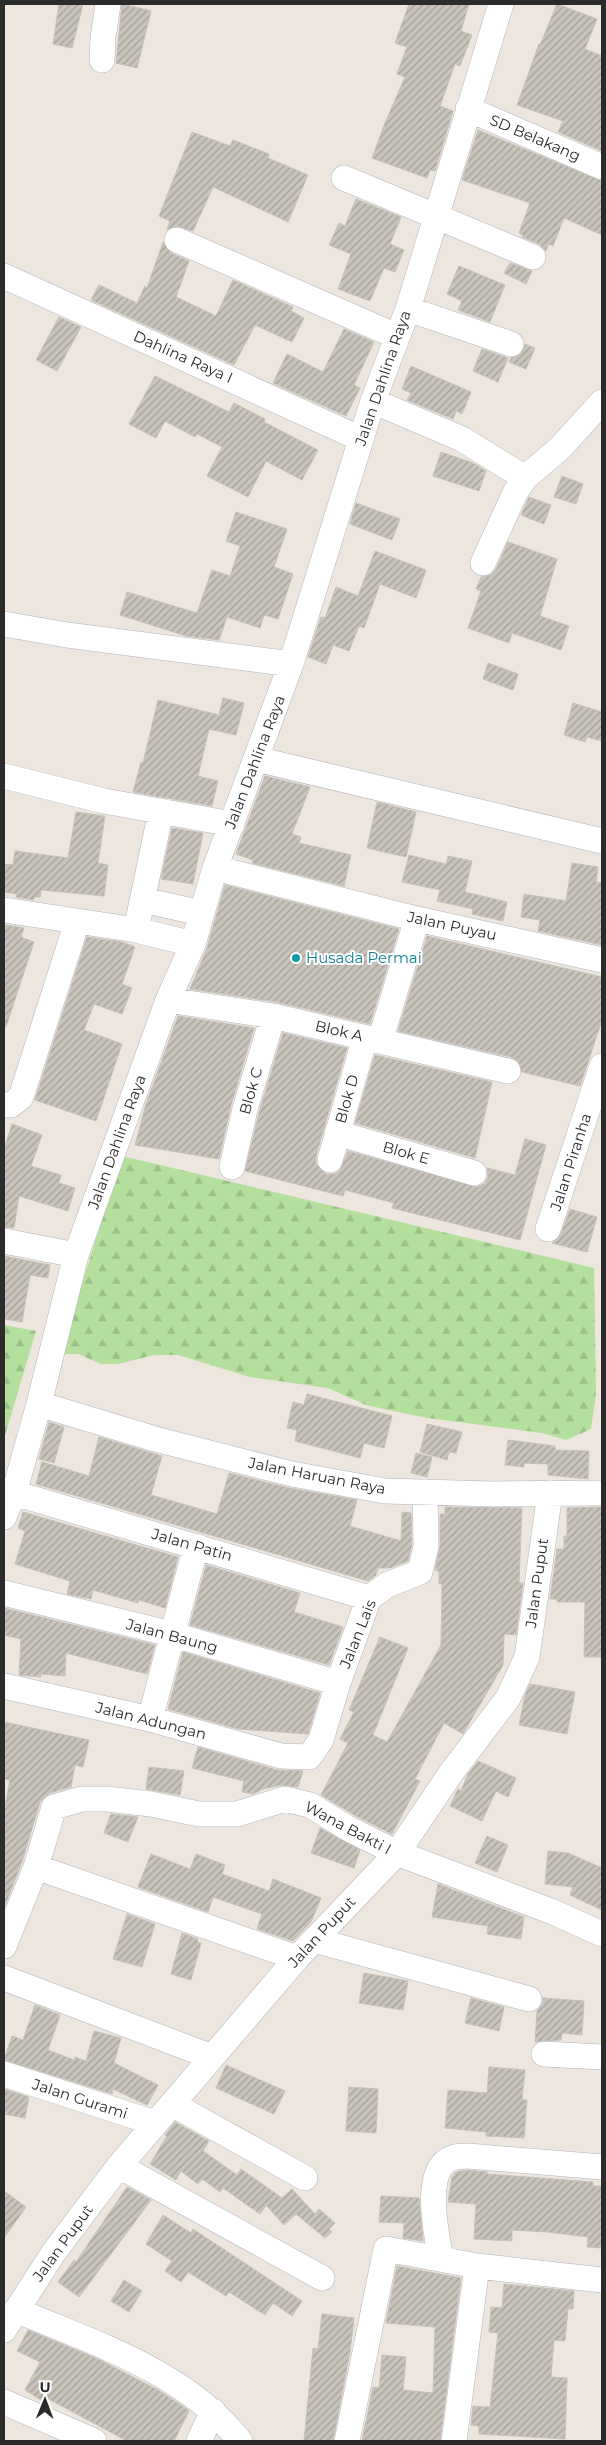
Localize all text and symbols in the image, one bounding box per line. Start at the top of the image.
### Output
street label: SD Belakang [487,110,584,165]
street label: Jalan Dahlina Raya [350,308,415,449]
street label: Dahlina Raya I [131,326,236,387]
street label: Jalan Dahlina Raya [220,692,289,832]
street label: Jalan Puyau [405,907,499,944]
place label: Husada Permai [306,948,422,967]
marker: Husada Permai [290,952,302,964]
street label: Blok A [313,1016,365,1045]
street label: Blok C [235,1065,266,1117]
street label: Jalan Dahlina Raya [83,1072,150,1213]
street label: Blok D [330,1072,363,1126]
street label: Jalan Piranha [545,1111,595,1214]
street label: Blok E [381,1137,432,1168]
street label: Jalan Haruan Raya [246,1453,387,1498]
street label: Jalan Patin [149,1524,235,1565]
street label: Jalan Puput [521,1537,552,1630]
street label: Jalan Lais [335,1597,380,1672]
street label: Jalan Baung [123,1614,220,1657]
street label: Jalan Adungan [93,1697,209,1743]
street label: Wana Bakti I [302,1797,395,1858]
street label: Jalan Puput [283,1892,359,1972]
street label: Jalan Gurami [29,2074,130,2123]
street label: Jalan Puput [28,2201,97,2286]
north arrow [20,2375,70,2425]
text: U [40,2378,51,2396]

